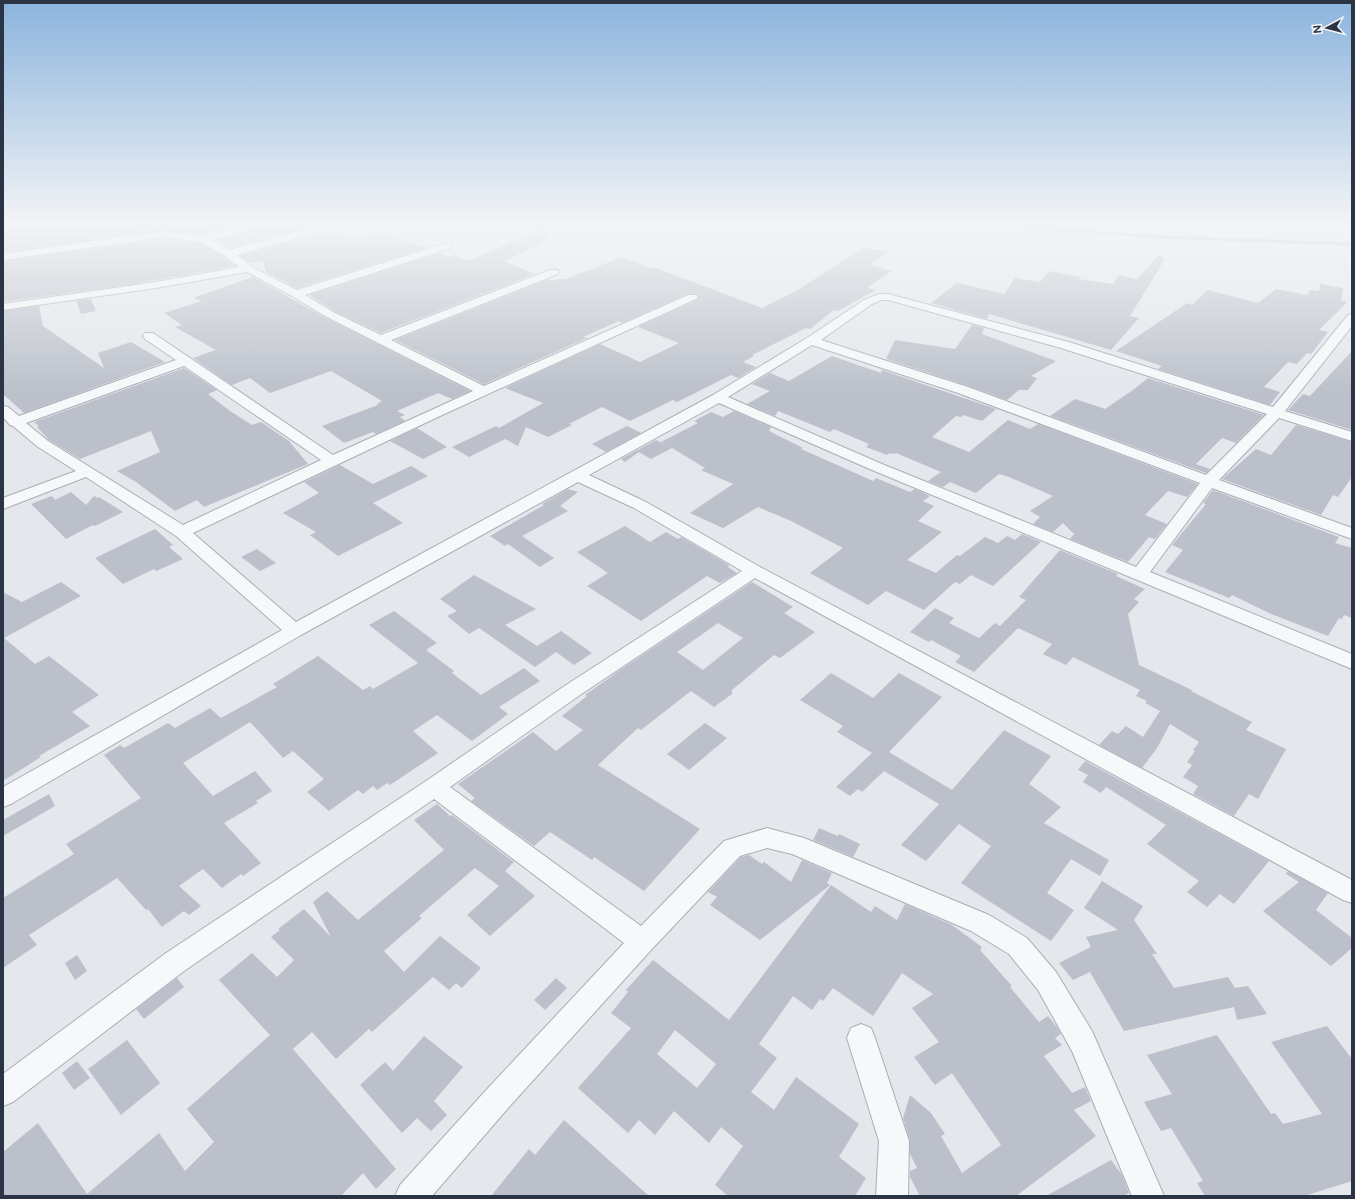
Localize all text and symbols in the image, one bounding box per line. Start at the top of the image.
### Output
north arrow [1307,8,1347,48]
text: N [1311,24,1325,34]

